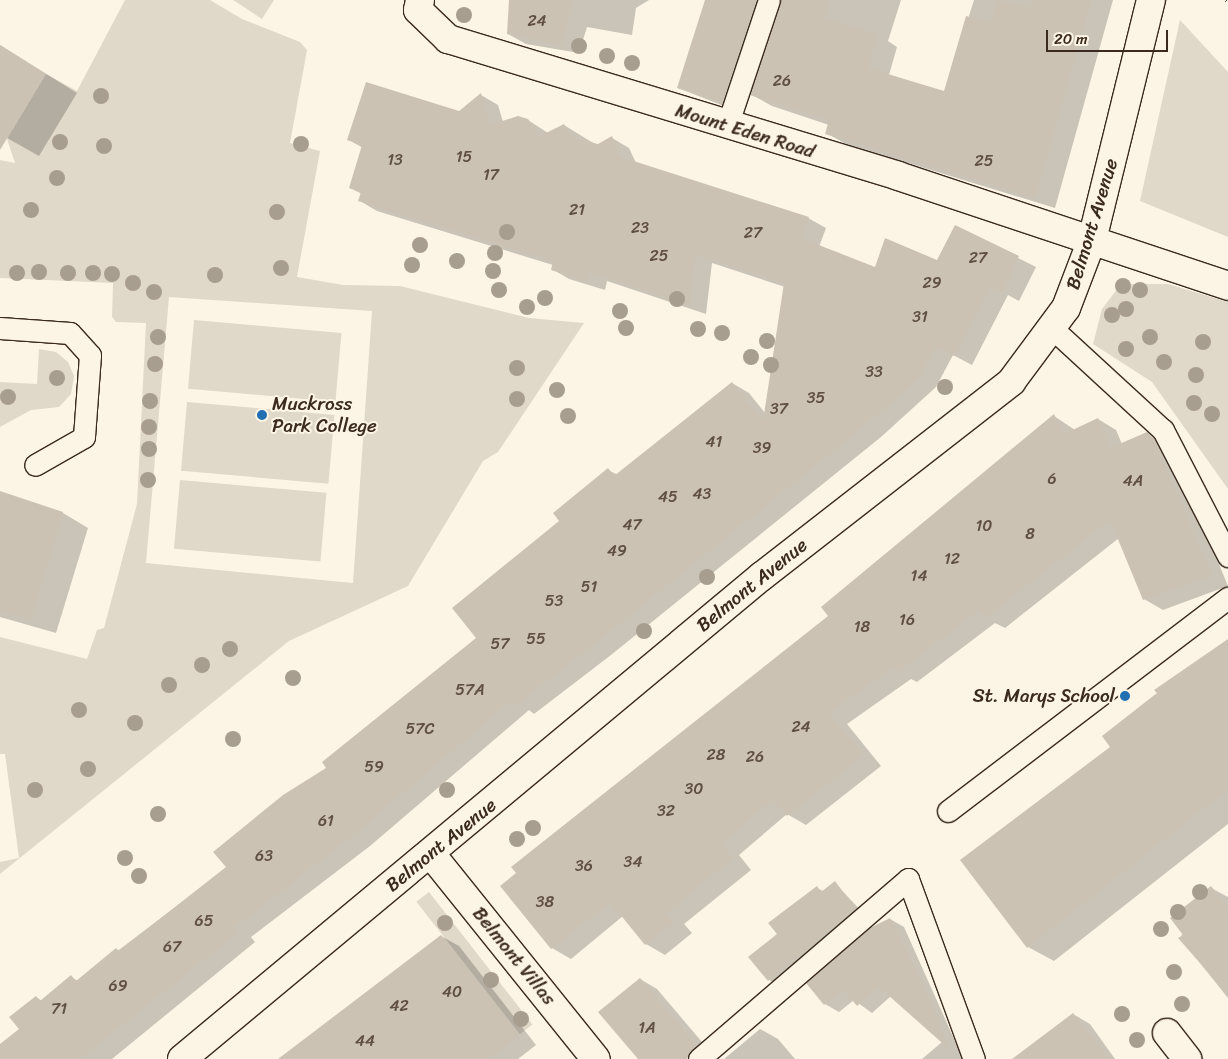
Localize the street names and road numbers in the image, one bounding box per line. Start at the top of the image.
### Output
street label: Mount Eden Road [672,99,818,163]
street label: Belmont Avenue [1061,156,1123,292]
street label: Belmont Avenue [692,533,812,637]
street label: Belmont Avenue [381,793,501,897]
street label: Belmont Villas [467,902,561,1010]

